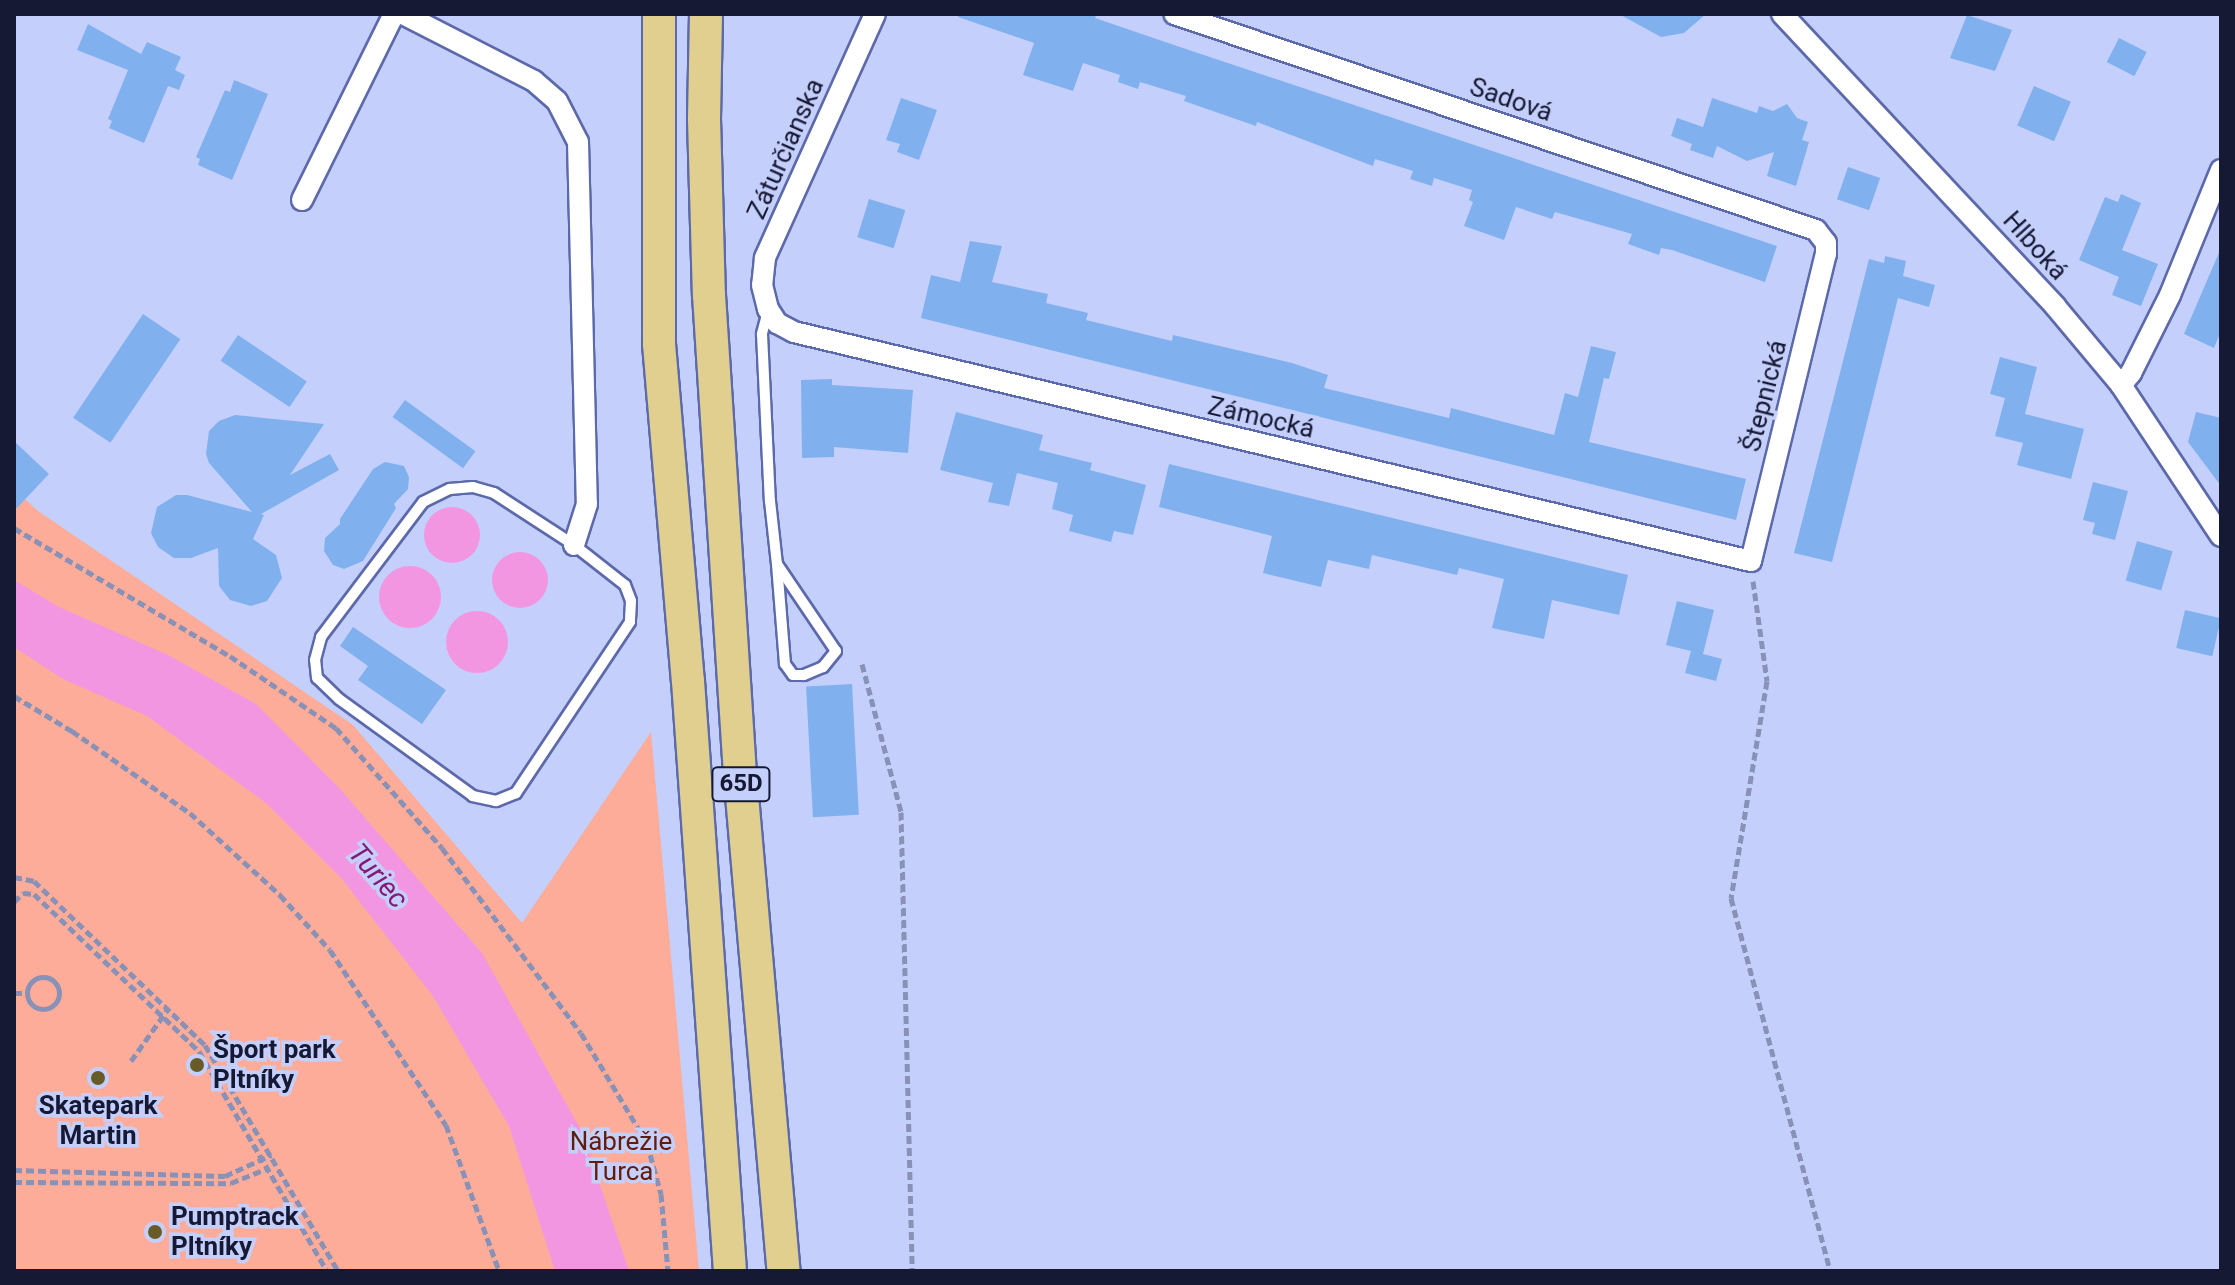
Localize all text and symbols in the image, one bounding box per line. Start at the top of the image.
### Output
street label: Sadová [1466,71,1556,129]
street label: Záturčianska [741,74,831,224]
street label: Hlboká [1996,205,2074,287]
street label: Štepnická [1736,337,1794,455]
street label: Zámocká [1205,391,1317,445]
road number: 65D [711,764,771,804]
water label: Turiec [341,837,415,915]
place label: Šport park Pltníky [213,1034,336,1096]
marker: Šport park Pltníky [188,1056,206,1074]
marker: Skatepark Martin [89,1069,107,1087]
place label: Skatepark Martin [39,1090,157,1152]
park label: Nábrežie Turca [570,1126,672,1188]
place label: Pumptrack Pltníky [171,1201,299,1262]
marker: Pumptrack Pltníky [146,1223,164,1241]

